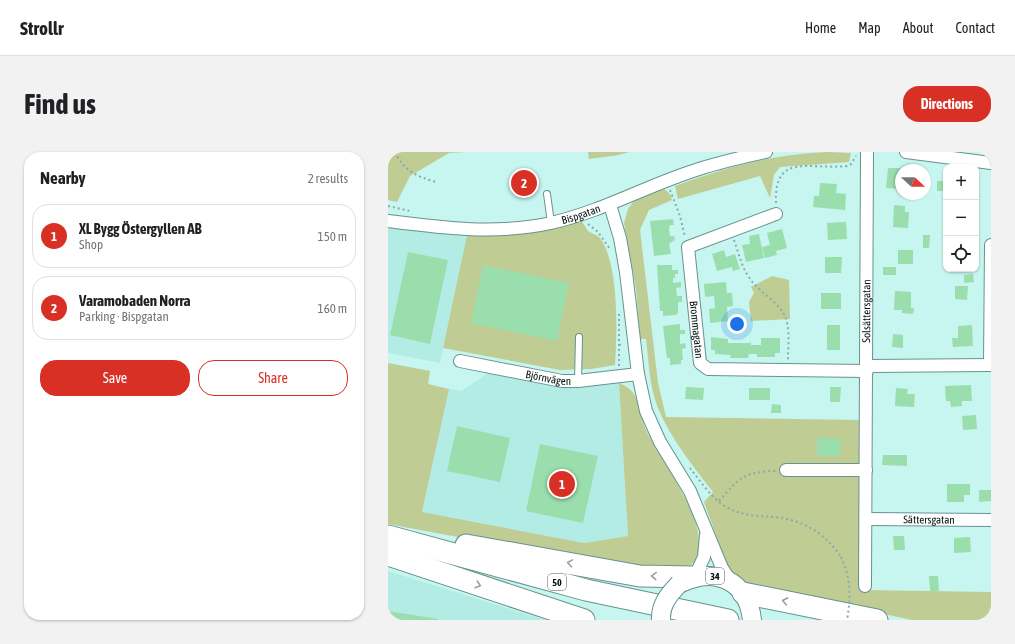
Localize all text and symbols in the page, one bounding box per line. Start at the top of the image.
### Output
text: Strollr [20,17,64,39]
text: Home [805,20,836,36]
text: Map [858,20,881,36]
text: About [903,20,934,36]
text: Contact [956,20,995,36]
button: Directions [903,86,991,122]
text: Find us [24,88,96,120]
north arrow [895,164,931,200]
map controls [943,164,979,272]
button: + [943,164,979,200]
text: Nearby [40,168,86,188]
pin: 2 [511,168,537,198]
text: 2 results [308,171,348,186]
button: − [943,200,979,236]
street label: Bispgatan [560,202,602,226]
text: XL Bygg Östergyllen AB [79,220,202,237]
text: 1 [51,229,57,244]
text: 150 m [318,229,347,244]
button: locate [943,236,979,272]
text: Shop [79,237,103,252]
street label: Solsättersgatan [860,279,872,343]
text: Varamobaden Norra [79,292,191,309]
street label: Brommagatan [688,300,705,359]
text: 2 [51,301,57,316]
text: 160 m [318,301,347,316]
text: Parking · Bispgatan [79,309,169,324]
your location [727,314,747,334]
button: Save [40,360,190,396]
button: Share [198,360,348,396]
street label: Björnvägen [525,368,571,387]
pin: 1 [549,469,575,499]
street label: Sättersgatan [903,513,955,526]
one-way arrow [567,560,573,568]
road number: 34 [706,568,724,584]
one-way arrow [651,572,657,581]
road number: 50 [548,574,566,590]
one-way arrow [474,580,481,589]
one-way arrow [782,598,788,606]

